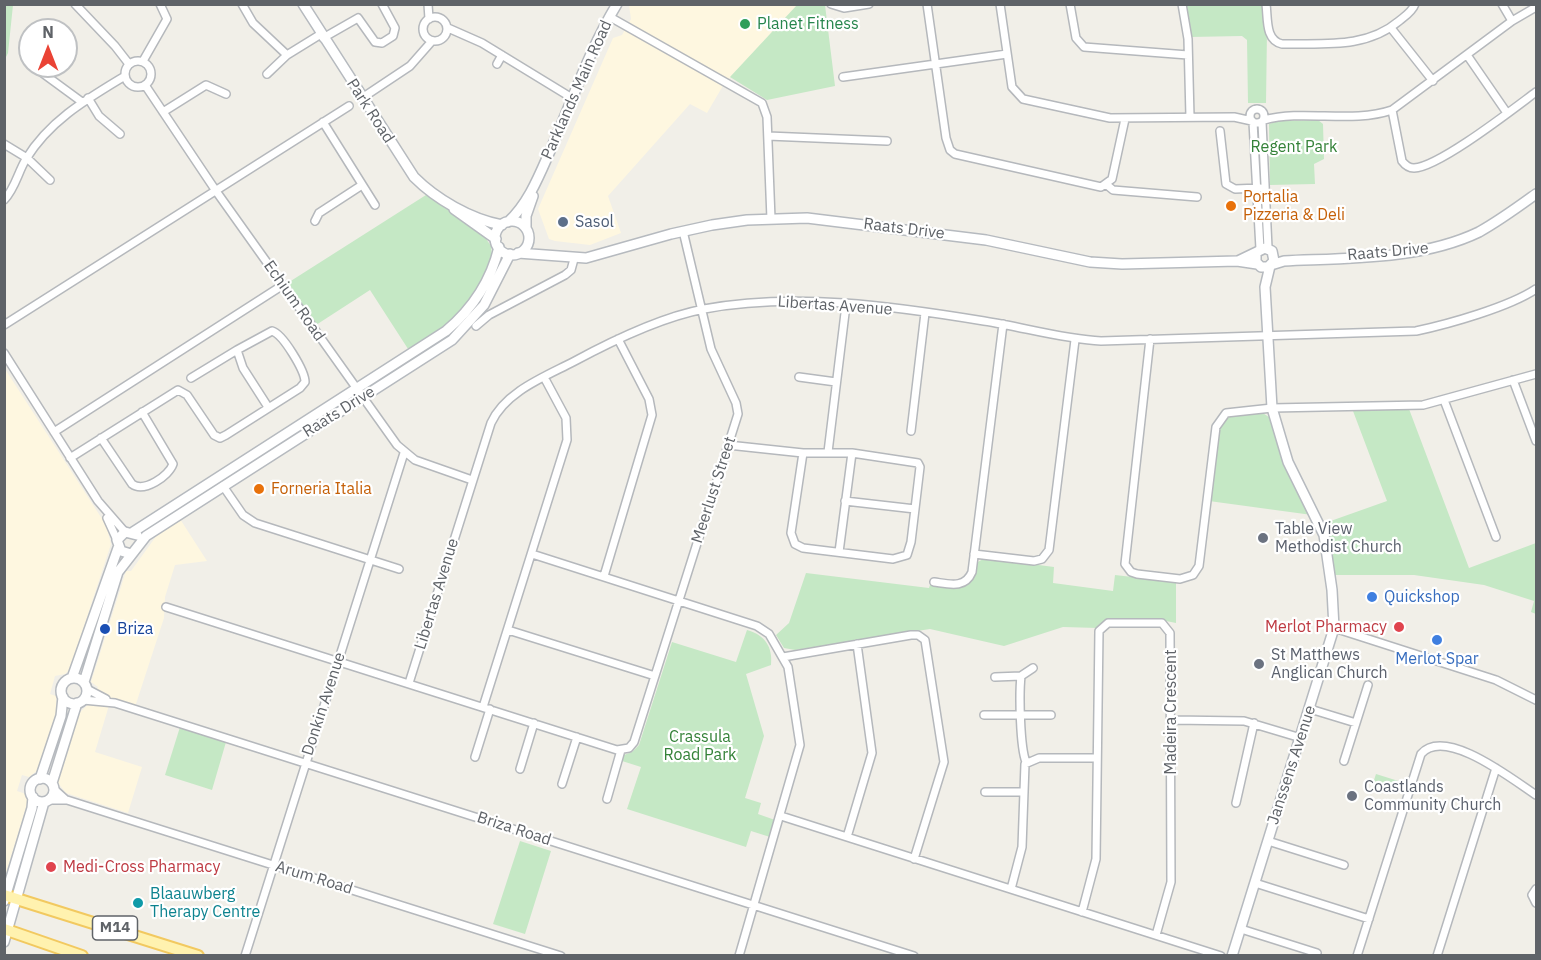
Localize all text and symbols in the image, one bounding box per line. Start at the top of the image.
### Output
place label: Planet Fitness [757,14,859,34]
street label: Parklands Main Road [538,17,616,163]
marker: Planet Fitness [738,17,752,31]
north arrow [18,18,78,78]
text: N [42,22,54,42]
street label: Park Road [342,75,398,147]
park label: Regent Park [1251,137,1337,157]
place label: Portalia Pizzeria & Deli [1243,187,1345,225]
marker: Portalia Pizzeria & Deli [1224,199,1238,213]
place label: Sasol [575,212,614,232]
marker: Sasol [556,215,570,229]
street label: Raats Drive [862,215,946,243]
street label: Raats Drive [1347,239,1429,265]
street label: Echium Road [259,257,329,345]
street label: Libertas Avenue [777,292,893,320]
street label: Raats Drive [299,382,379,442]
street label: Meerlust Street [688,434,740,546]
place label: Forneria Italia [271,479,372,499]
marker: Forneria Italia [252,482,266,496]
place label: Table View Methodist Church [1275,519,1402,557]
marker: Table View Methodist Church [1256,531,1270,545]
street label: Libertas Avenue [411,536,463,652]
place label: Quickshop [1384,587,1460,607]
marker: Quickshop [1365,590,1379,604]
place label: Merlot Pharmacy [1265,617,1387,637]
place label: Briza [117,619,153,639]
marker: Merlot Pharmacy [1392,620,1406,634]
marker: Briza [98,622,112,636]
marker: Merlot Spar [1430,633,1444,647]
place label: St Matthews Anglican Church [1271,645,1388,683]
street label: Madeira Crescent [1161,649,1181,775]
place label: Merlot Spar [1395,649,1479,669]
street label: Donkin Avenue [298,650,350,758]
marker: St Matthews Anglican Church [1252,657,1266,671]
street label: Janssens Avenue [1264,703,1320,827]
park label: Crassula Road Park [664,727,736,765]
place label: Coastlands Community Church [1364,777,1501,815]
marker: Coastlands Community Church [1345,789,1359,803]
street label: Briza Road [474,808,554,850]
place label: Medi-Cross Pharmacy [63,857,220,877]
street label: Arum Road [273,857,355,899]
marker: Medi-Cross Pharmacy [44,860,58,874]
place label: Blaauwberg Therapy Centre [150,884,260,922]
marker: Blaauwberg Therapy Centre [131,896,145,910]
road number: M14 [92,916,138,940]

